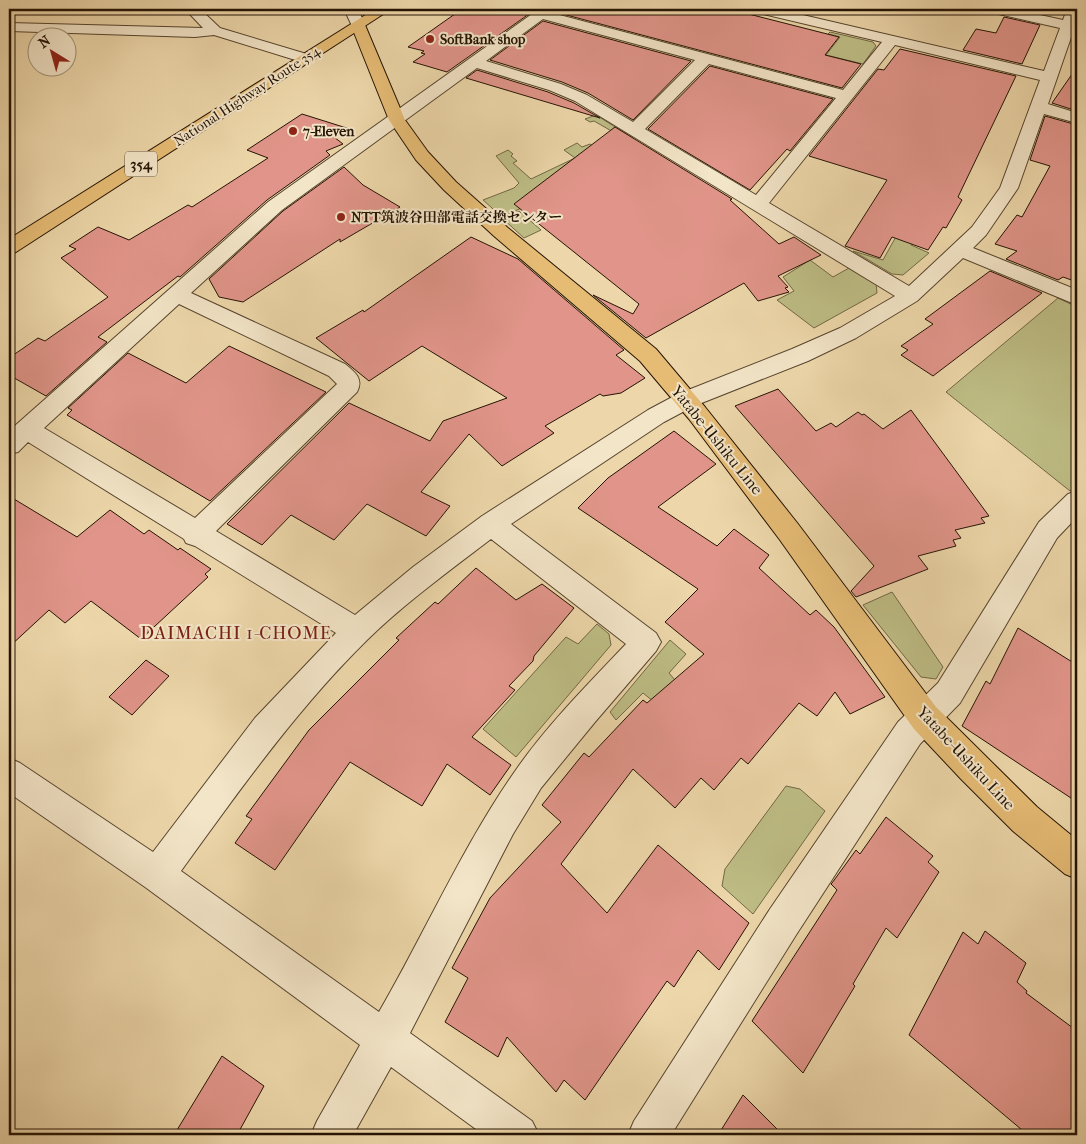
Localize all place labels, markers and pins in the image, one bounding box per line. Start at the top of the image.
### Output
place label: SoftBank shop [440,31,526,48]
marker: SoftBank shop [424,33,436,45]
place label: 7-Eleven [302,123,355,140]
marker: 7-Eleven [287,125,299,137]
place label: NTT筑波谷田部電話交換センター [351,209,562,226]
marker: NTT筑波谷田部電話交換センター [335,211,347,223]

